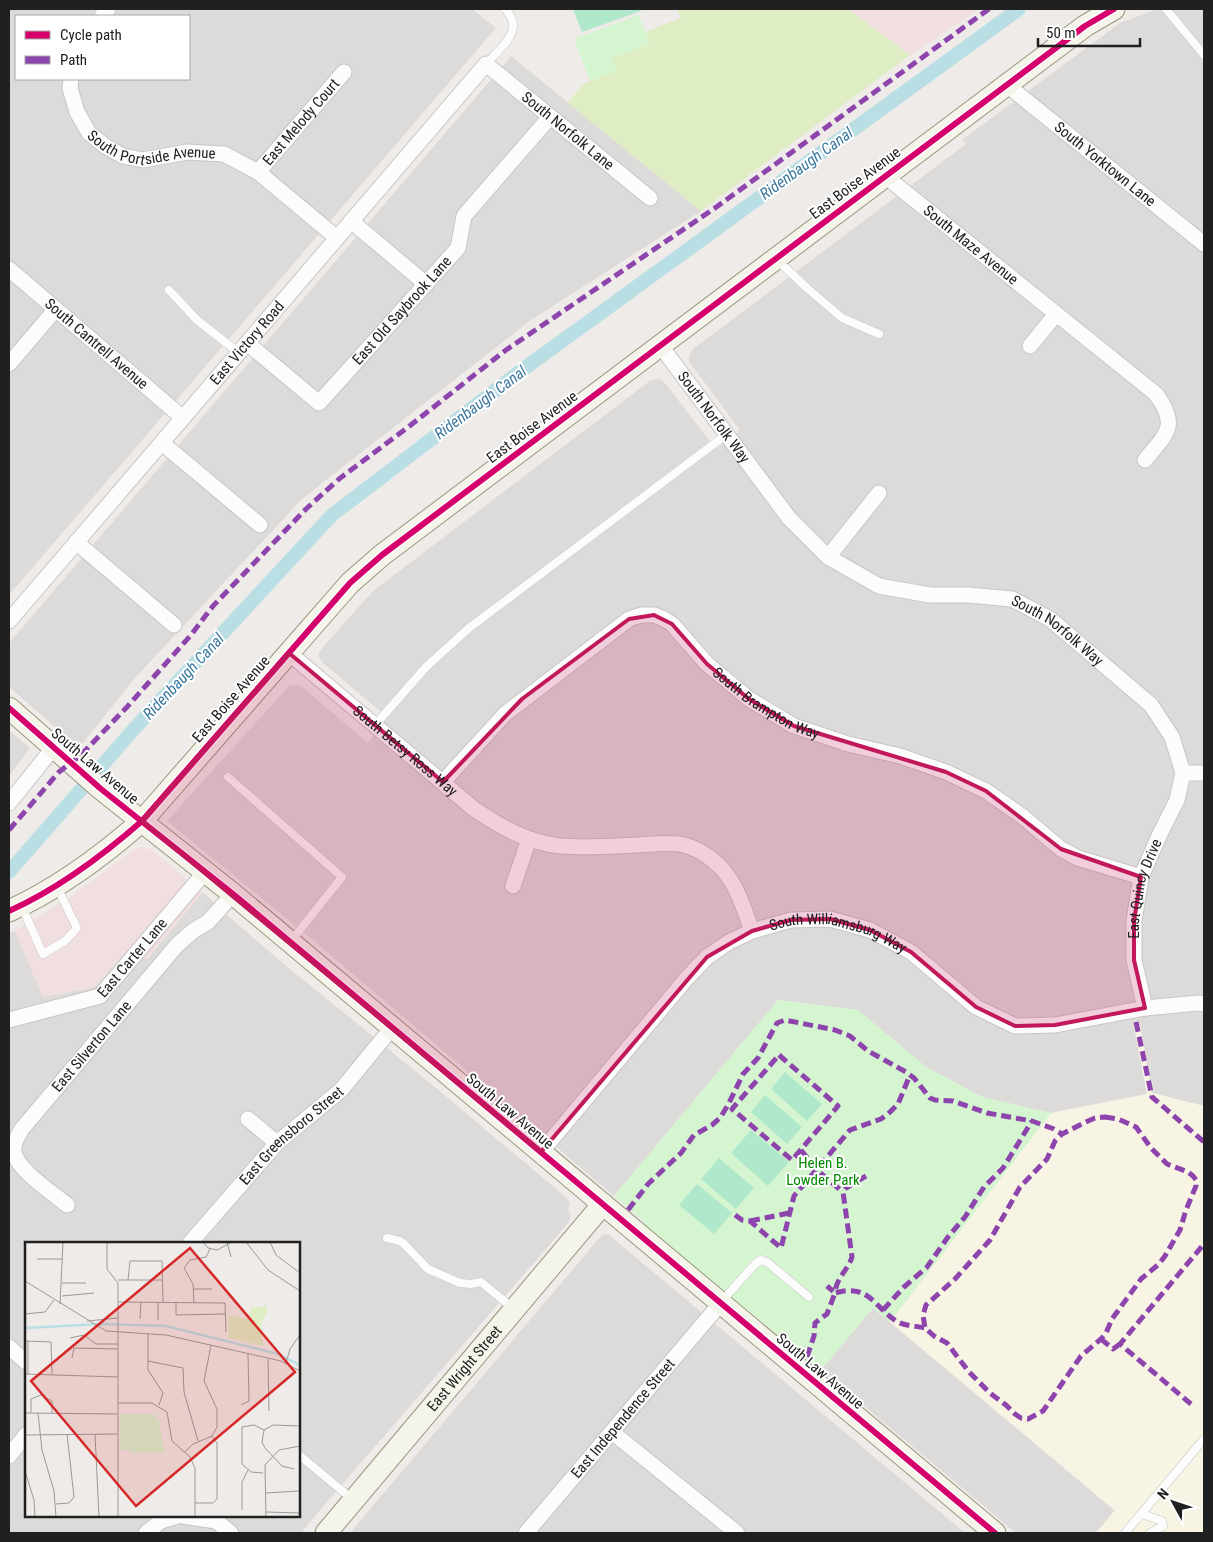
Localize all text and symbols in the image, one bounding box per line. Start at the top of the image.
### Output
legend [15,15,190,80]
scale bar [1038,15,1140,47]
text: 50 m [1046,24,1076,42]
text: Cycle path [60,26,122,44]
text: Path [60,51,87,69]
street label: East Melody Court [259,75,343,169]
street label: South Norfolk Lane [518,88,618,174]
street label: South Yorktown Lane [1051,118,1159,210]
water label: Ridenbaugh Canal [756,123,857,204]
street label: South Portside Avenue [84,126,216,169]
street label: East Boise Avenue [806,143,904,223]
street label: South Maze Avenue [920,201,1022,288]
street label: East Old Saybrook Lane [349,252,455,368]
street label: South Cantrell Avenue [41,295,152,393]
street label: East Victory Road [206,297,288,389]
water label: Ridenbaugh Canal [430,361,530,443]
street label: South Norfolk Way [674,368,754,467]
street label: East Boise Avenue [483,387,581,467]
street label: South Norfolk Way [1008,591,1107,669]
water label: Ridenbaugh Canal [139,629,228,723]
street label: East Boise Avenue [188,652,274,746]
street label: South Brampton Way [709,664,822,743]
street label: South Betsy Ross Way [349,702,461,800]
street label: South Law Avenue [48,724,142,808]
street label: East Quincy Drive [1125,836,1166,939]
street label: South Williamsburg Way [767,910,910,957]
street label: East Carter Lane [94,915,171,1001]
street label: East Silverton Lane [48,997,135,1096]
street label: South Law Avenue [463,1069,557,1153]
street label: East Greensboro Street [236,1083,347,1189]
park label: Helen B. Lowder Park [786,1154,860,1189]
inset map [25,1242,300,1517]
street label: East Wright Street [423,1322,506,1415]
street label: South Law Avenue [773,1329,867,1413]
street label: East Independence Street [567,1355,679,1482]
north arrow [1148,1477,1198,1527]
text: N [1154,1485,1172,1502]

